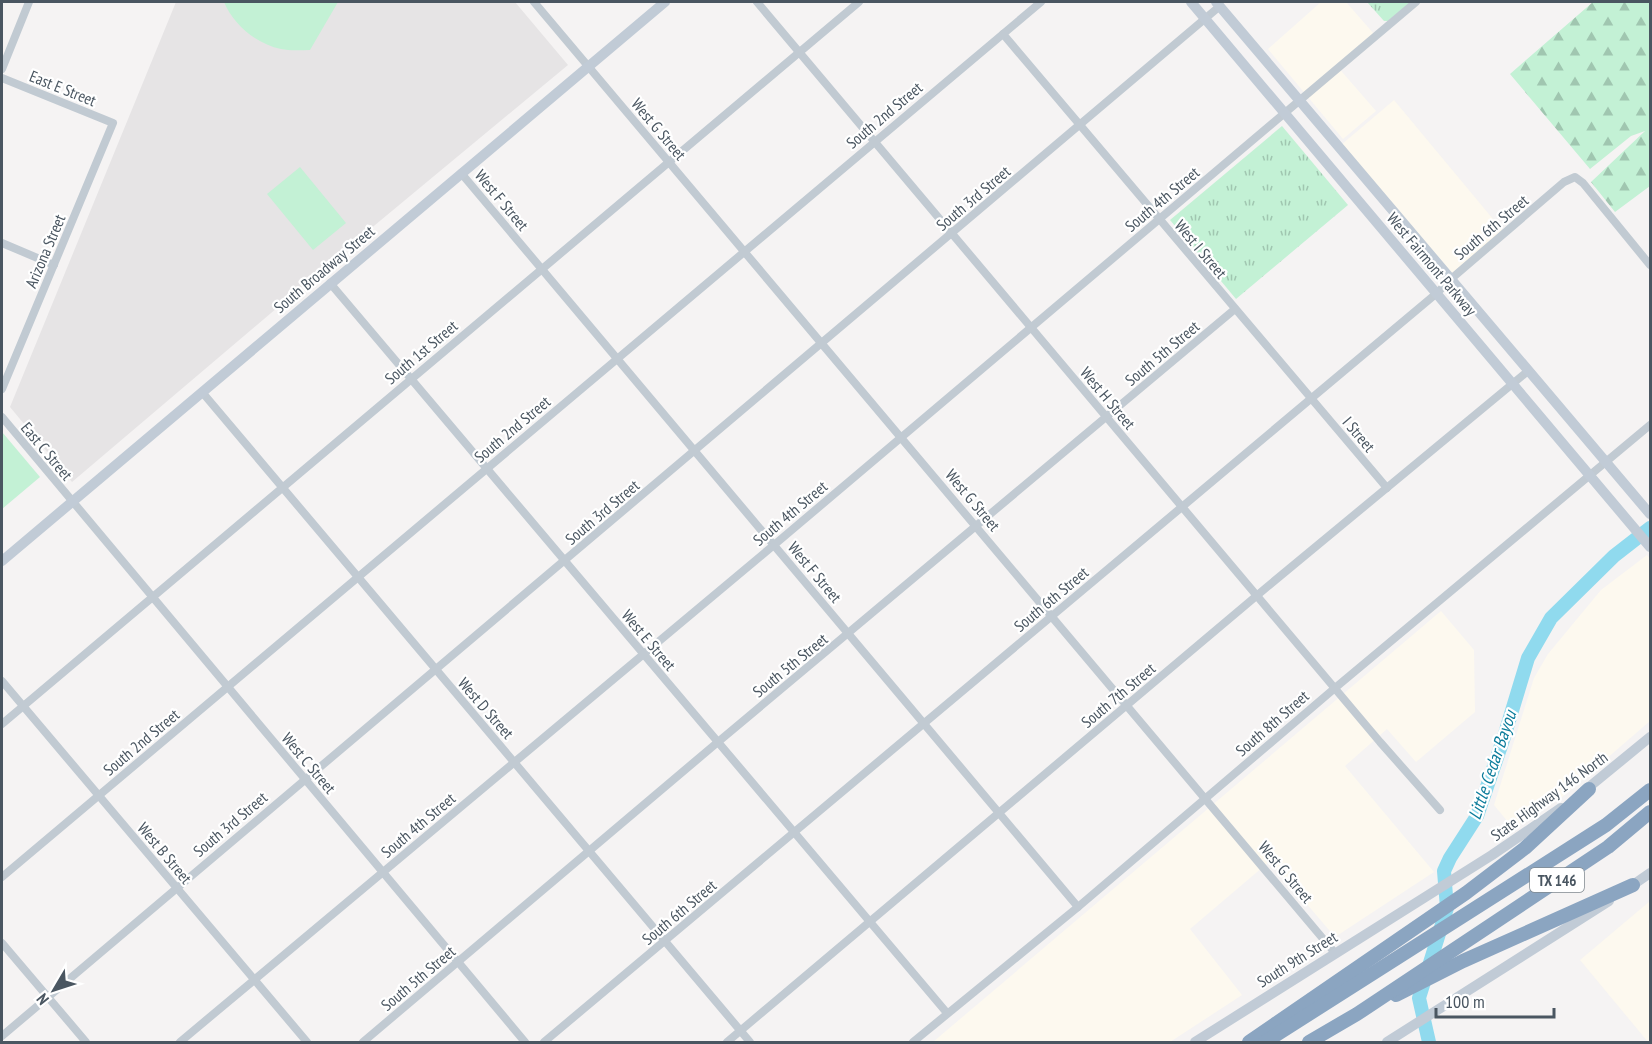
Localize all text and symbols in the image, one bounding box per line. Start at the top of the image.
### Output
street label: East E Street [27,66,100,111]
street label: South 2nd Street [842,77,927,153]
street label: West G Street [627,94,691,164]
street label: South 3rd Street [932,161,1015,235]
street label: South 4th Street [1121,162,1204,236]
street label: West F Street [471,166,534,235]
street label: South 6th Street [1450,190,1533,264]
street label: West Fairmont Parkway [1383,208,1481,320]
street label: Arizona Street [21,211,70,291]
street label: West I Street [1171,216,1232,283]
street label: South Broadway Street [269,221,379,317]
street label: South 1st Street [380,315,462,388]
street label: South 5th Street [1121,316,1204,390]
street label: West H Street [1076,363,1140,434]
street label: South 2nd Street [470,391,555,467]
street label: I Street [1338,412,1380,456]
street label: East C Street [17,418,77,485]
street label: West G Street [941,465,1005,535]
street label: South 3rd Street [561,475,644,549]
street label: South 4th Street [749,476,832,550]
street label: West F Street [784,538,847,607]
street label: South 6th Street [1010,562,1093,636]
street label: West E Street [618,605,681,675]
street label: South 5th Street [748,628,832,701]
street label: South 7th Street [1077,658,1160,732]
street label: West D Street [454,673,519,743]
street label: South 8th Street [1231,685,1313,760]
street label: South 2nd Street [99,704,184,780]
water label: Little Cedar Bayou [1463,706,1522,822]
street label: West C Street [278,728,341,798]
street label: State Highway 146 North [1487,747,1611,845]
street label: South 3rd Street [189,787,272,861]
street label: South 4th Street [377,788,460,862]
street label: West B Street [134,818,197,888]
street label: West G Street [1254,837,1318,907]
road number: TX 146 [1530,868,1584,892]
street label: South 6th Street [638,875,721,949]
street label: South 9th Street [1253,926,1341,992]
street label: South 5th Street [377,941,460,1015]
north arrow [24,960,84,1020]
scale bar [1436,981,1554,1019]
text: N [32,990,53,1009]
text: 100 m [1445,990,1485,1013]

